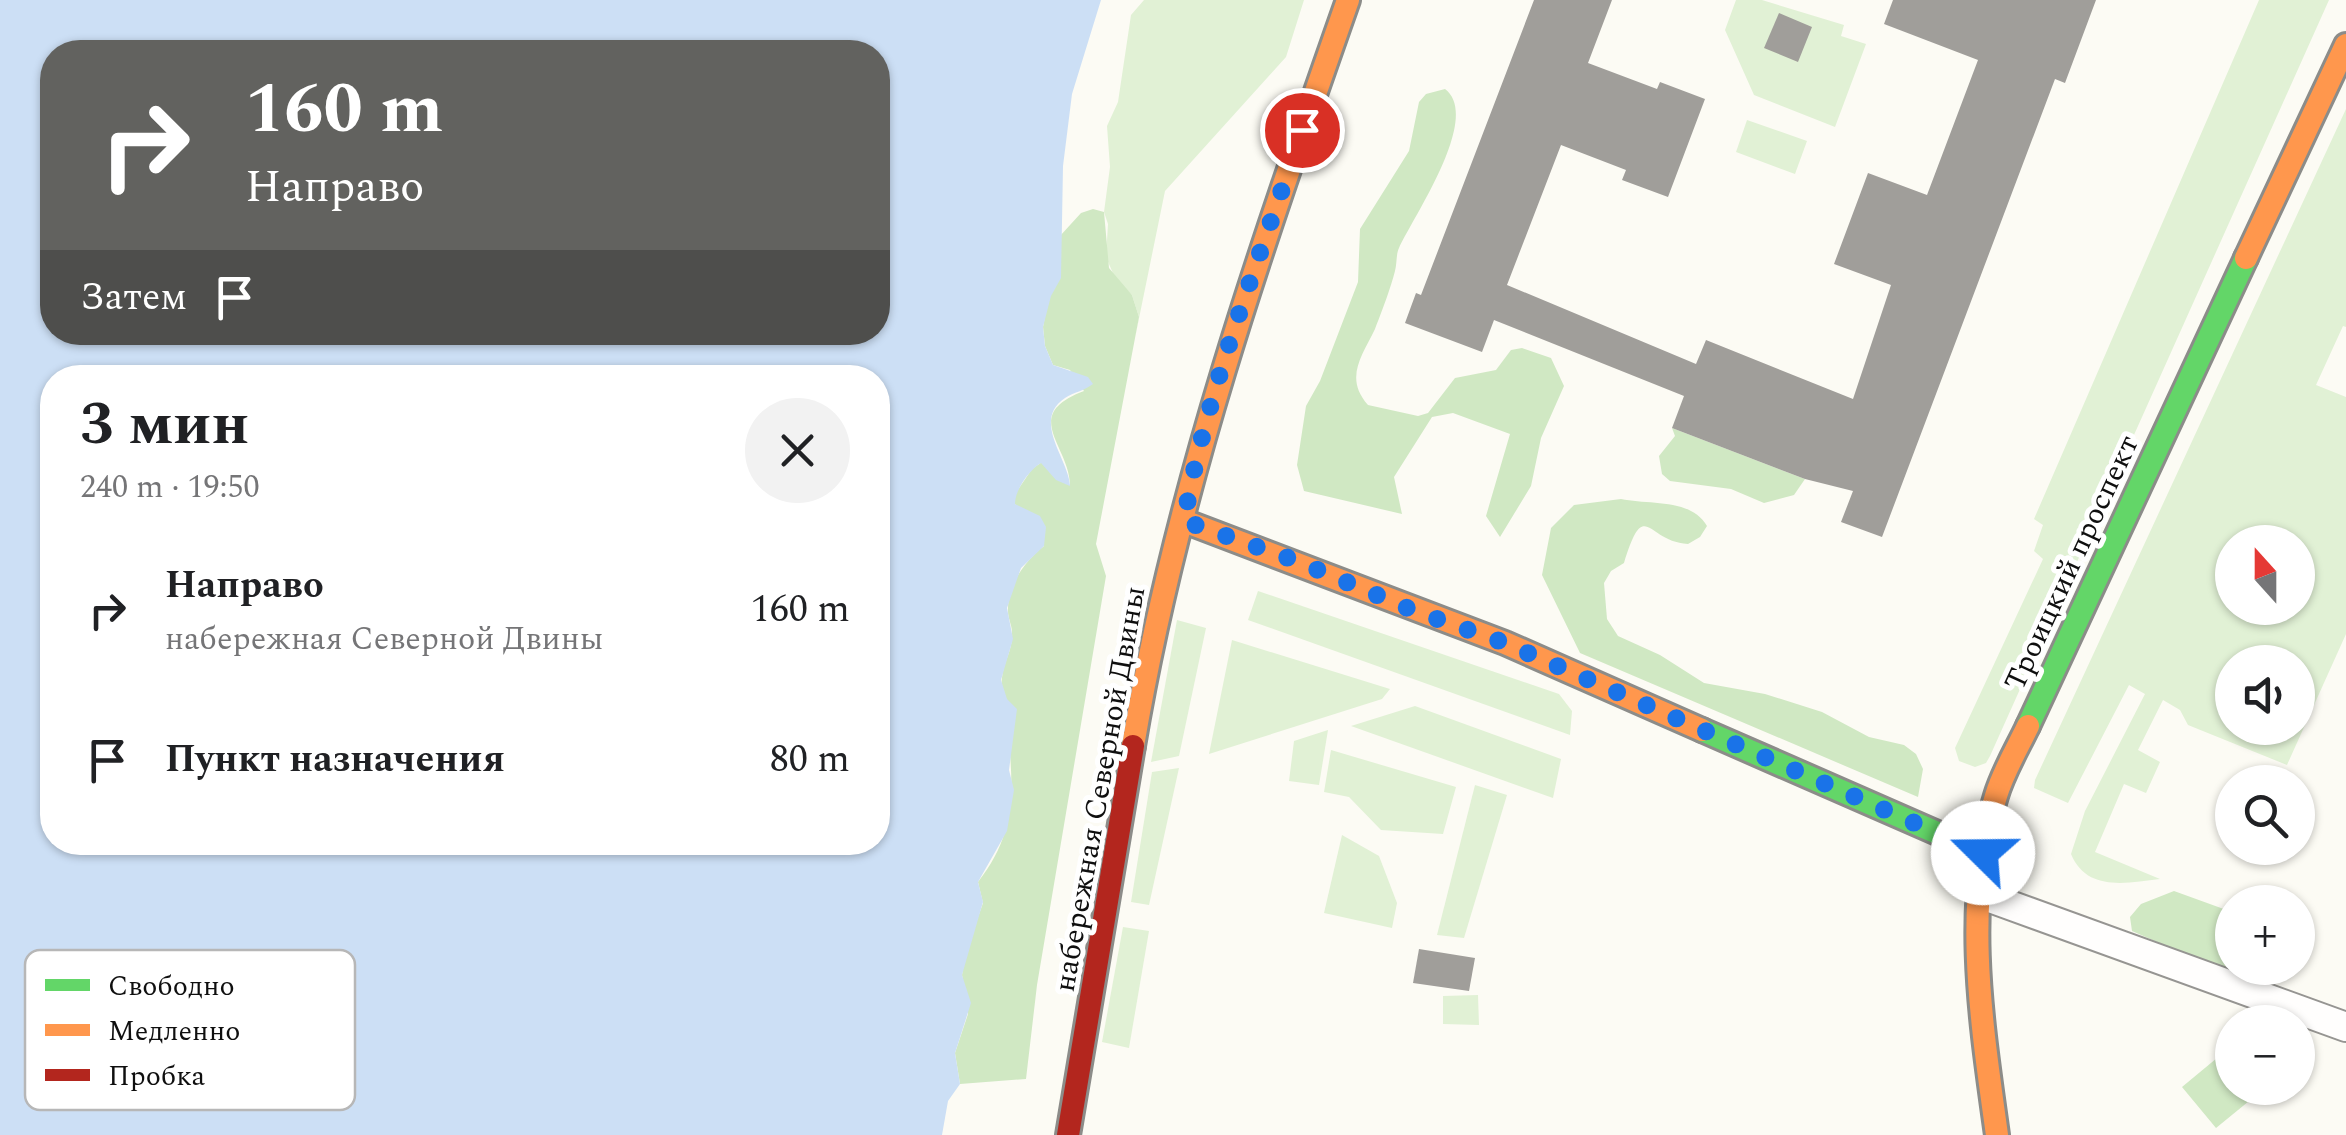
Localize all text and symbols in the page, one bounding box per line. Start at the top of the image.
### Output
text: 160 m [245,57,443,163]
icon: right [80,80,210,210]
pin [1260,88,1345,173]
icon: arrive [1275,103,1330,158]
text: Направо [245,153,424,222]
text: Затем [80,269,187,327]
icon: arrive [207,270,262,325]
text: 3 мин [80,379,249,471]
button: close [745,398,850,503]
street label: Троицкий проспект [1993,428,2151,698]
text: 240 m · 19:50 [80,463,260,512]
north arrow [2215,525,2315,625]
map controls [2215,525,2315,1105]
text: Направо [165,557,324,615]
text: 160 m [751,581,850,639]
icon: right [80,583,135,638]
street label: набережная Северной Двины [1042,583,1158,995]
text: набережная Северной Двины [165,615,603,664]
button: sound [2215,645,2315,745]
text: Пункт назначения [165,731,505,789]
text: 80 m [770,731,850,789]
icon: arrive [80,733,135,788]
button: search [2215,765,2315,865]
position arrow [1931,801,2035,905]
button: + [2215,885,2315,985]
legend [25,950,355,1110]
text: Свободно [108,965,235,1008]
button: − [2215,1005,2315,1105]
text: Медленно [108,1010,240,1053]
text: Пробка [108,1055,205,1098]

